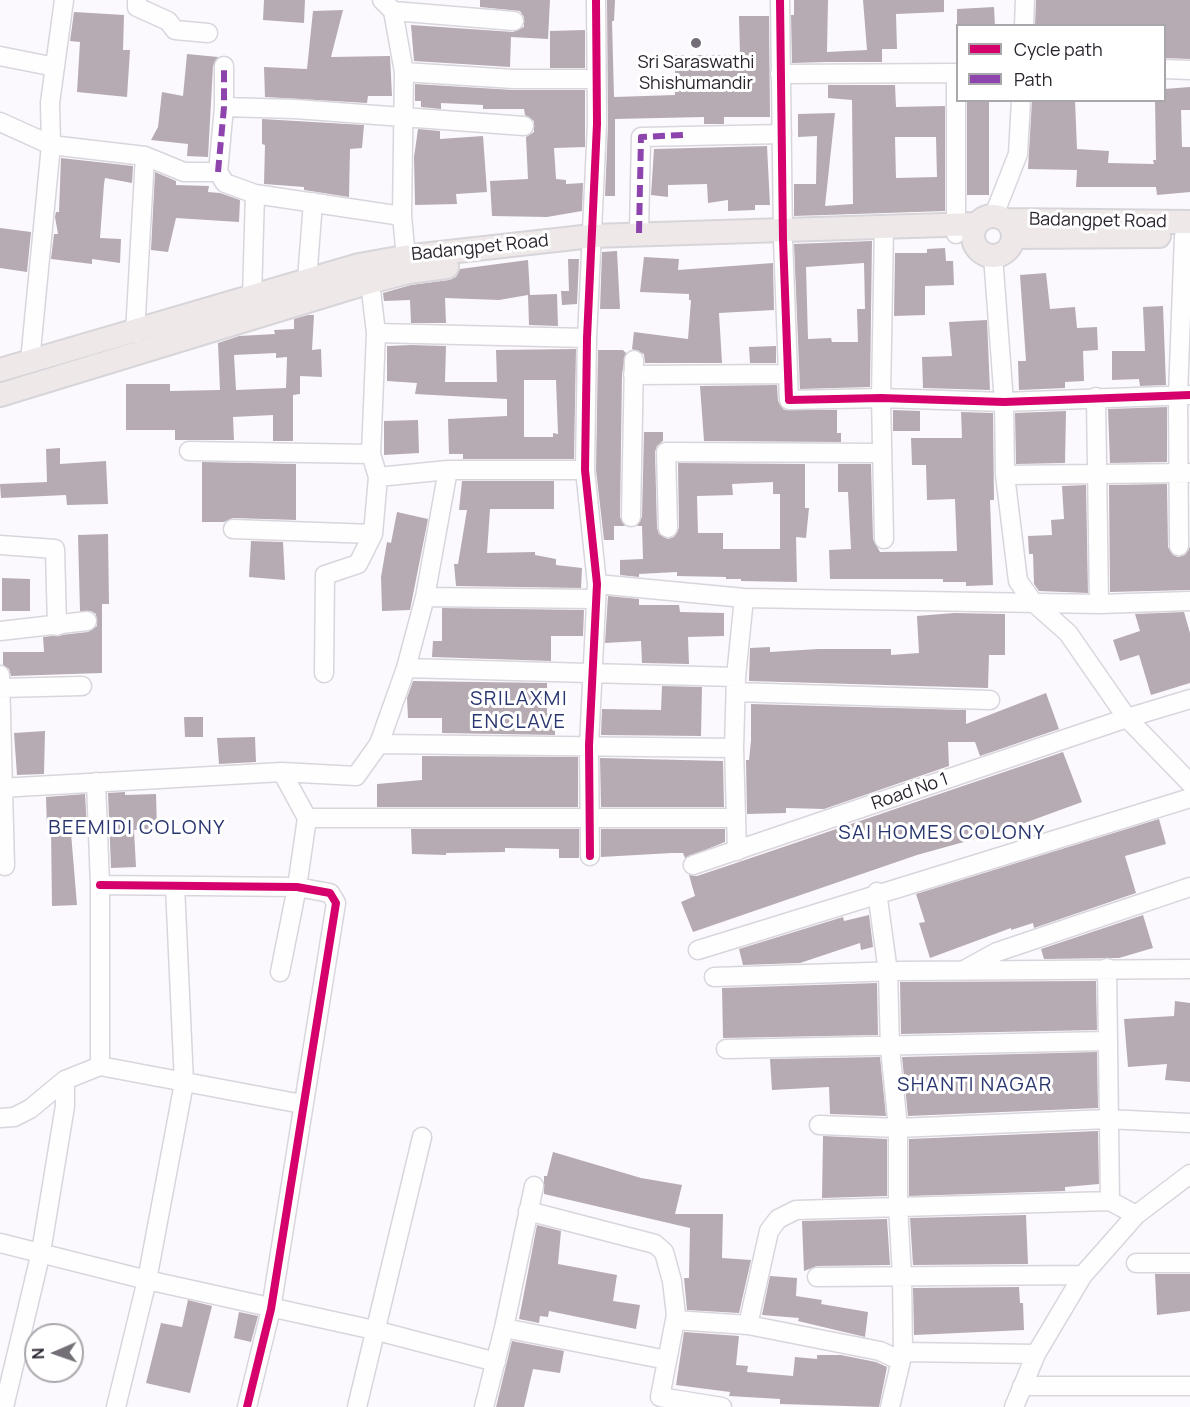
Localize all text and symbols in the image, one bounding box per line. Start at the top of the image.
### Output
legend [956,24,1166,102]
marker: Sri Saraswathi Shishumandir [689,36,703,50]
text: Cycle path [1014,37,1103,61]
place label: Sri Saraswathi Shishumandir [637,52,755,94]
text: Path [1014,67,1052,91]
street label: Badangpet Road [1029,209,1167,233]
street label: Badangpet Road [410,230,550,266]
district label: SRILAXMI ENCLAVE [470,687,568,734]
street label: Road No 1 [869,769,951,815]
district label: BEEMIDI COLONY [48,816,226,840]
district label: SAI HOMES COLONY [838,821,1046,845]
district label: SHANTI NAGAR [897,1073,1053,1097]
north arrow [24,1323,84,1383]
text: N [27,1347,49,1360]

